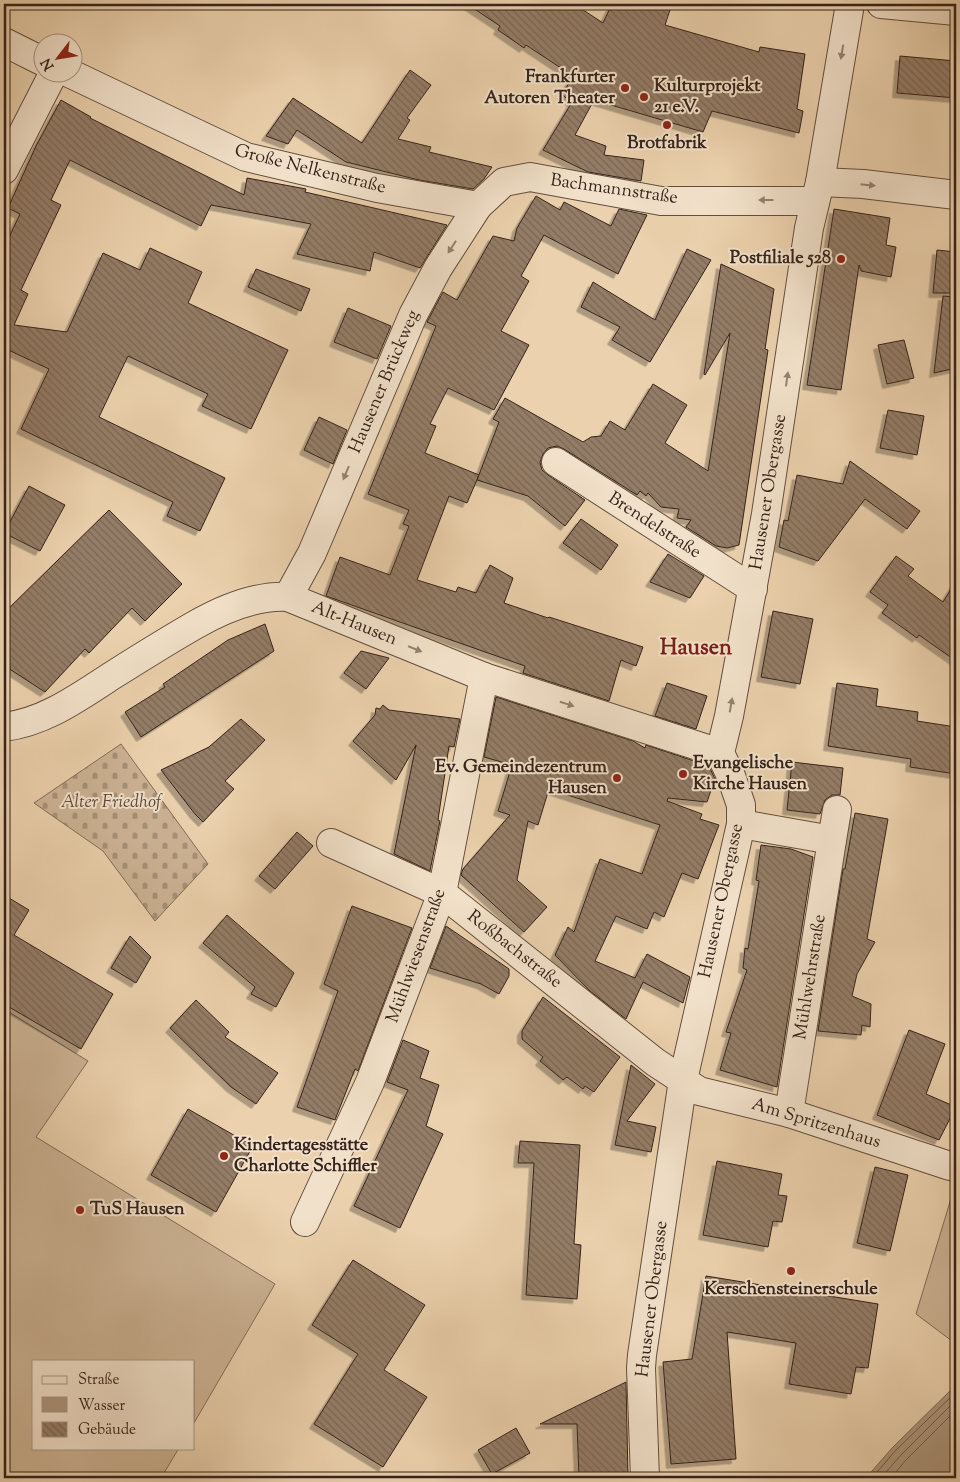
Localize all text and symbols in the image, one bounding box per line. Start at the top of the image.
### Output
north arrow [32,32,82,82]
one-way arrow [838,44,846,60]
text: N [37,54,60,74]
place label: Frankfurter Autoren Theater [484,65,615,112]
place label: Kulturprojekt 21 e.V. [654,74,761,121]
marker: Frankfurter Autoren Theater [619,82,631,94]
marker: Kulturprojekt 21 e.V. [638,91,650,103]
marker: Brotfabrik [661,119,673,131]
place label: Brotfabrik [627,131,707,157]
street label: Große Nelkenstraße [232,139,388,201]
street label: Bachmannstraße [549,168,679,212]
one-way arrow [861,181,877,189]
one-way arrow [757,196,773,204]
one-way arrow [447,240,457,253]
place label: Postfiliale 528 [730,246,831,272]
marker: Postfiliale 528 [835,253,847,265]
street label: Hausener Brückweg [343,306,427,458]
one-way arrow [783,371,791,387]
street label: Hausener Obergasse [744,412,794,572]
one-way arrow [341,466,349,480]
street label: Brendelstraße [602,486,706,566]
street label: Alt-Hausen [307,595,401,653]
district label: Hausen [660,633,732,665]
one-way arrow [407,645,422,653]
one-way arrow [727,697,735,713]
one-way arrow [560,700,575,708]
place label: Evangelische Kirche Hausen [693,751,808,798]
place label: Ev. Gemeindezentrum Hausen [435,755,607,802]
marker: Evangelische Kirche Hausen [677,768,689,780]
marker: Ev. Gemeindezentrum Hausen [611,772,623,784]
park label: Alter Friedhof [61,790,163,816]
street label: Hausener Obergasse [693,821,751,981]
street label: Mühlwiesenstraße [381,885,453,1027]
street label: Roßbachstraße [461,905,567,995]
street label: Mühlwehrstraße [788,912,834,1042]
street label: Am Spritzenhaus [748,1092,884,1156]
place label: Kindertagesstätte Charlotte Schiffler [234,1133,377,1180]
marker: Kindertagesstätte Charlotte Schiffler [218,1150,230,1162]
place label: TuS Hausen [90,1197,185,1223]
marker: TuS Hausen [74,1204,86,1216]
street label: Hausener Obergasse [630,1219,676,1379]
marker: Kerschensteinerschule [785,1265,797,1277]
place label: Kerschensteinerschule [704,1277,878,1303]
legend [32,1360,195,1450]
text: Straße [78,1370,120,1391]
text: Wasser [78,1396,125,1417]
text: Gebäude [78,1420,136,1441]

